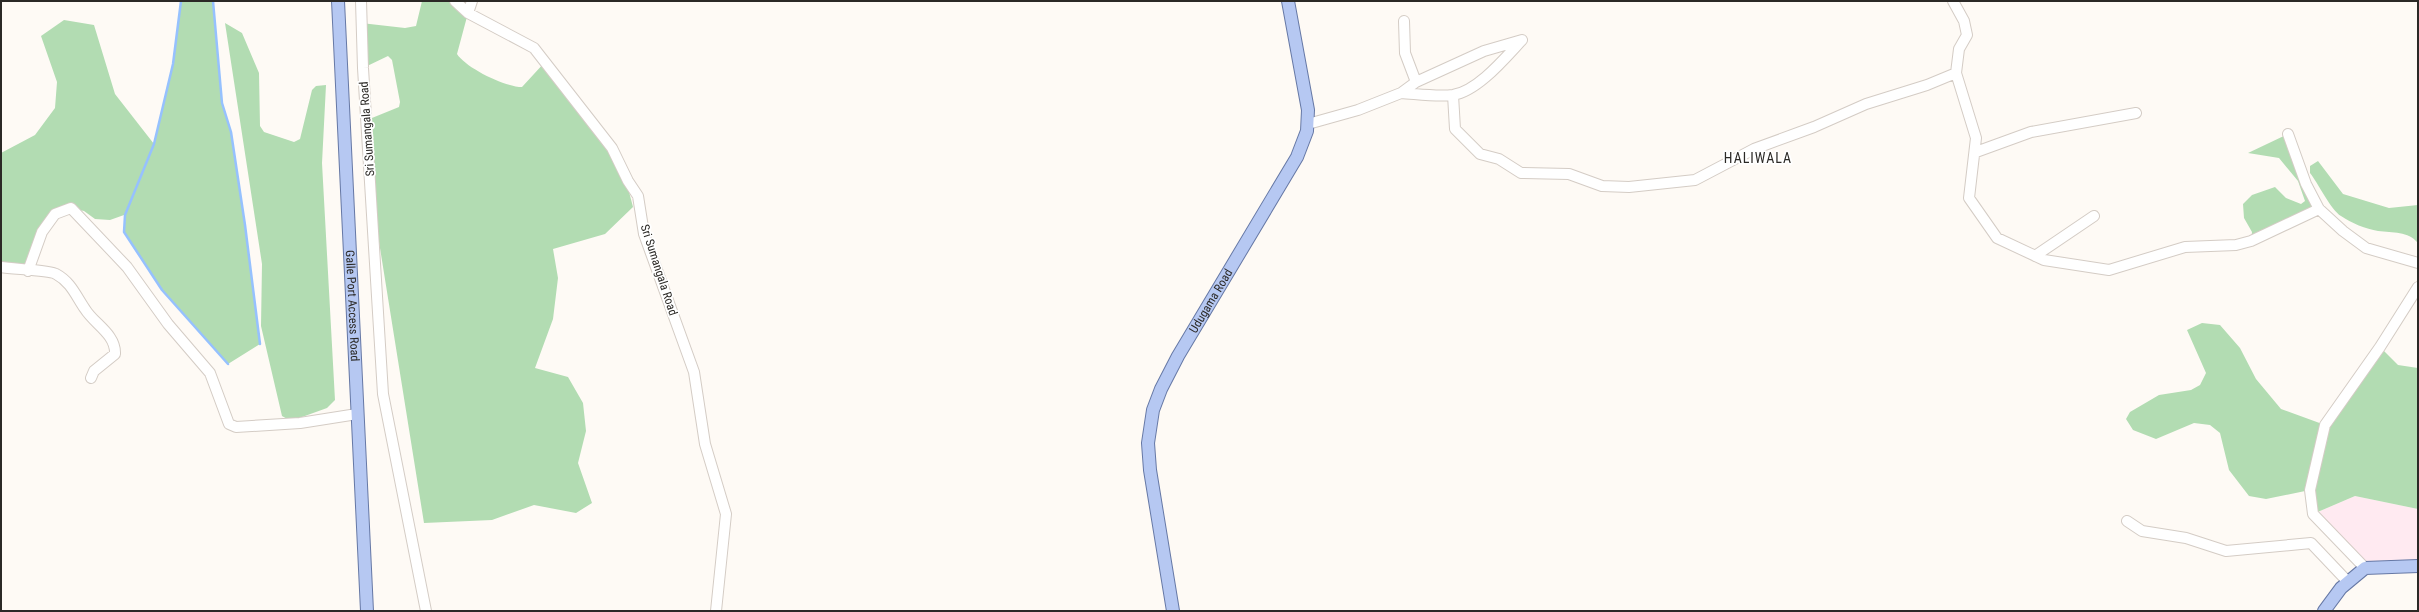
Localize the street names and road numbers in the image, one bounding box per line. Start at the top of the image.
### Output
street label: Sri Sumangala Road [357,81,377,177]
street label: Sri Sumangala Road [638,223,680,317]
street label: Galle Port Access Road [343,250,362,362]
street label: Udugama Road [1186,267,1235,335]

